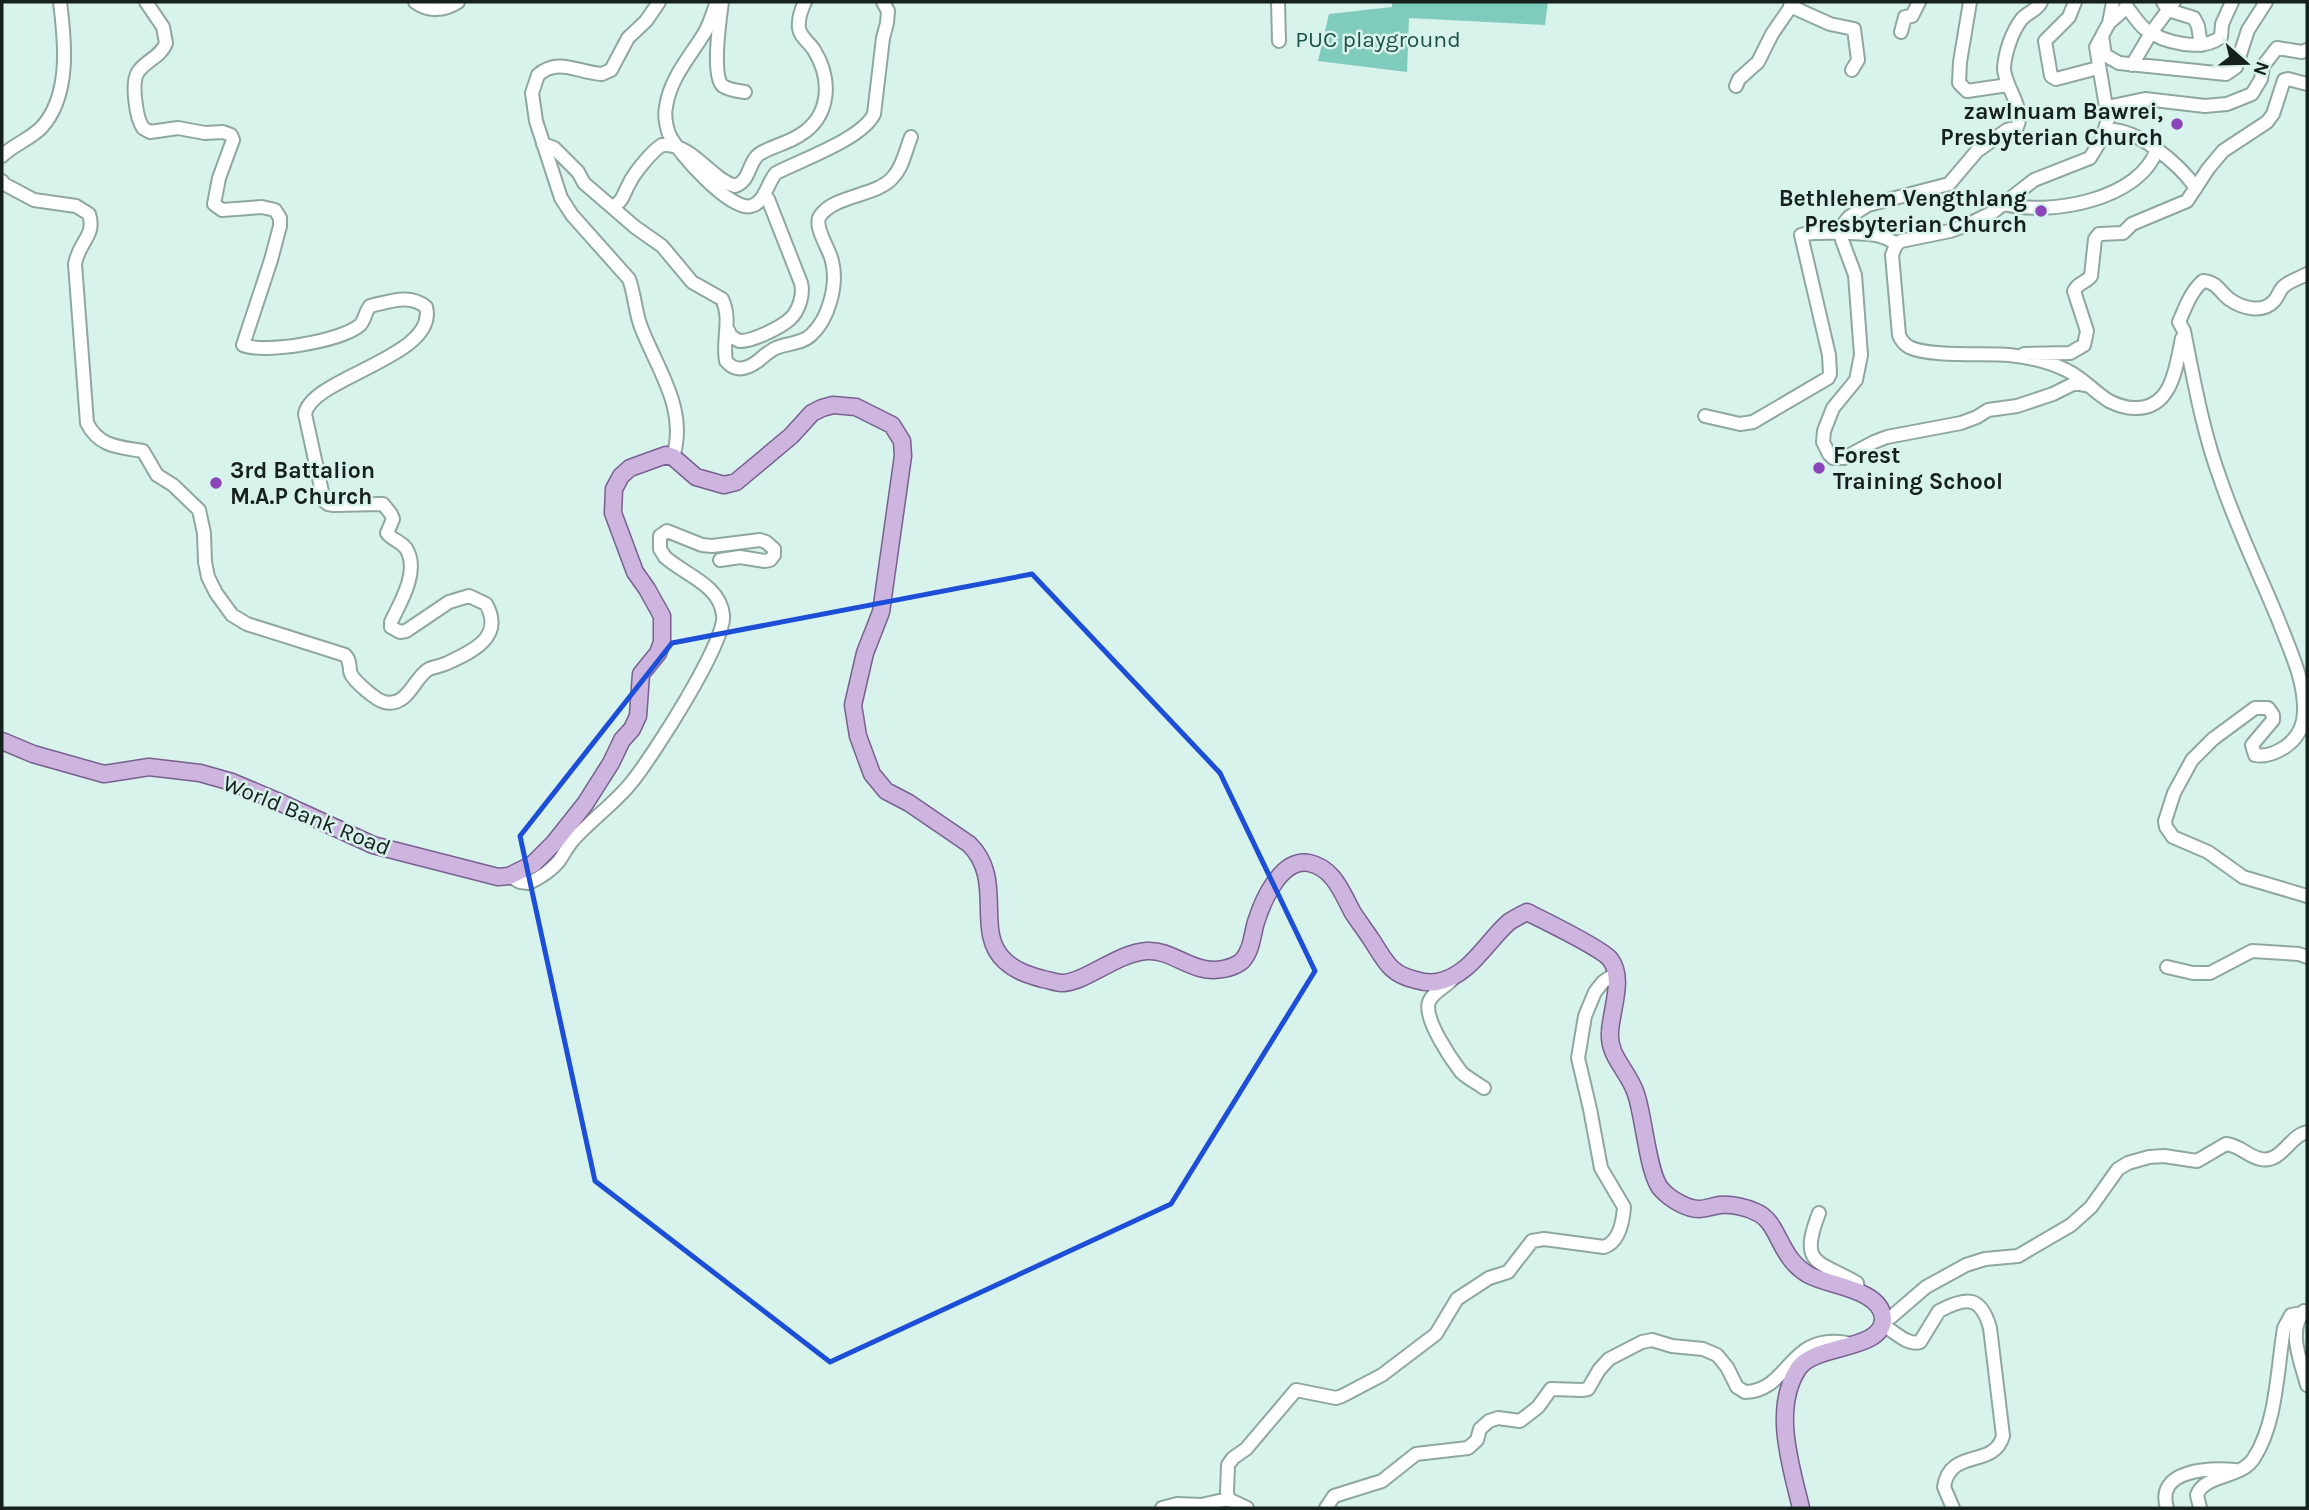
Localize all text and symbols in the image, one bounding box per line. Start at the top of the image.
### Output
park label: PUC playground [1295,26,1461,53]
north arrow [2211,28,2281,98]
text: N [2248,58,2274,79]
place label: zawlnuam Bawrei, Presbyterian Church [1940,98,2163,151]
marker: zawlnuam Bawrei, Presbyterian Church [2169,116,2185,132]
place label: Bethlehem Vengthlang Presbyterian Church [1779,185,2027,238]
marker: Bethlehem Vengthlang Presbyterian Church [2033,203,2049,219]
place label: Forest Training School [1833,442,2003,495]
place label: 3rd Battalion M.A.P Church [230,457,375,510]
marker: Forest Training School [1811,460,1827,476]
marker: 3rd Battalion M.A.P Church [208,475,224,491]
street label: World Bank Road [219,770,395,861]

